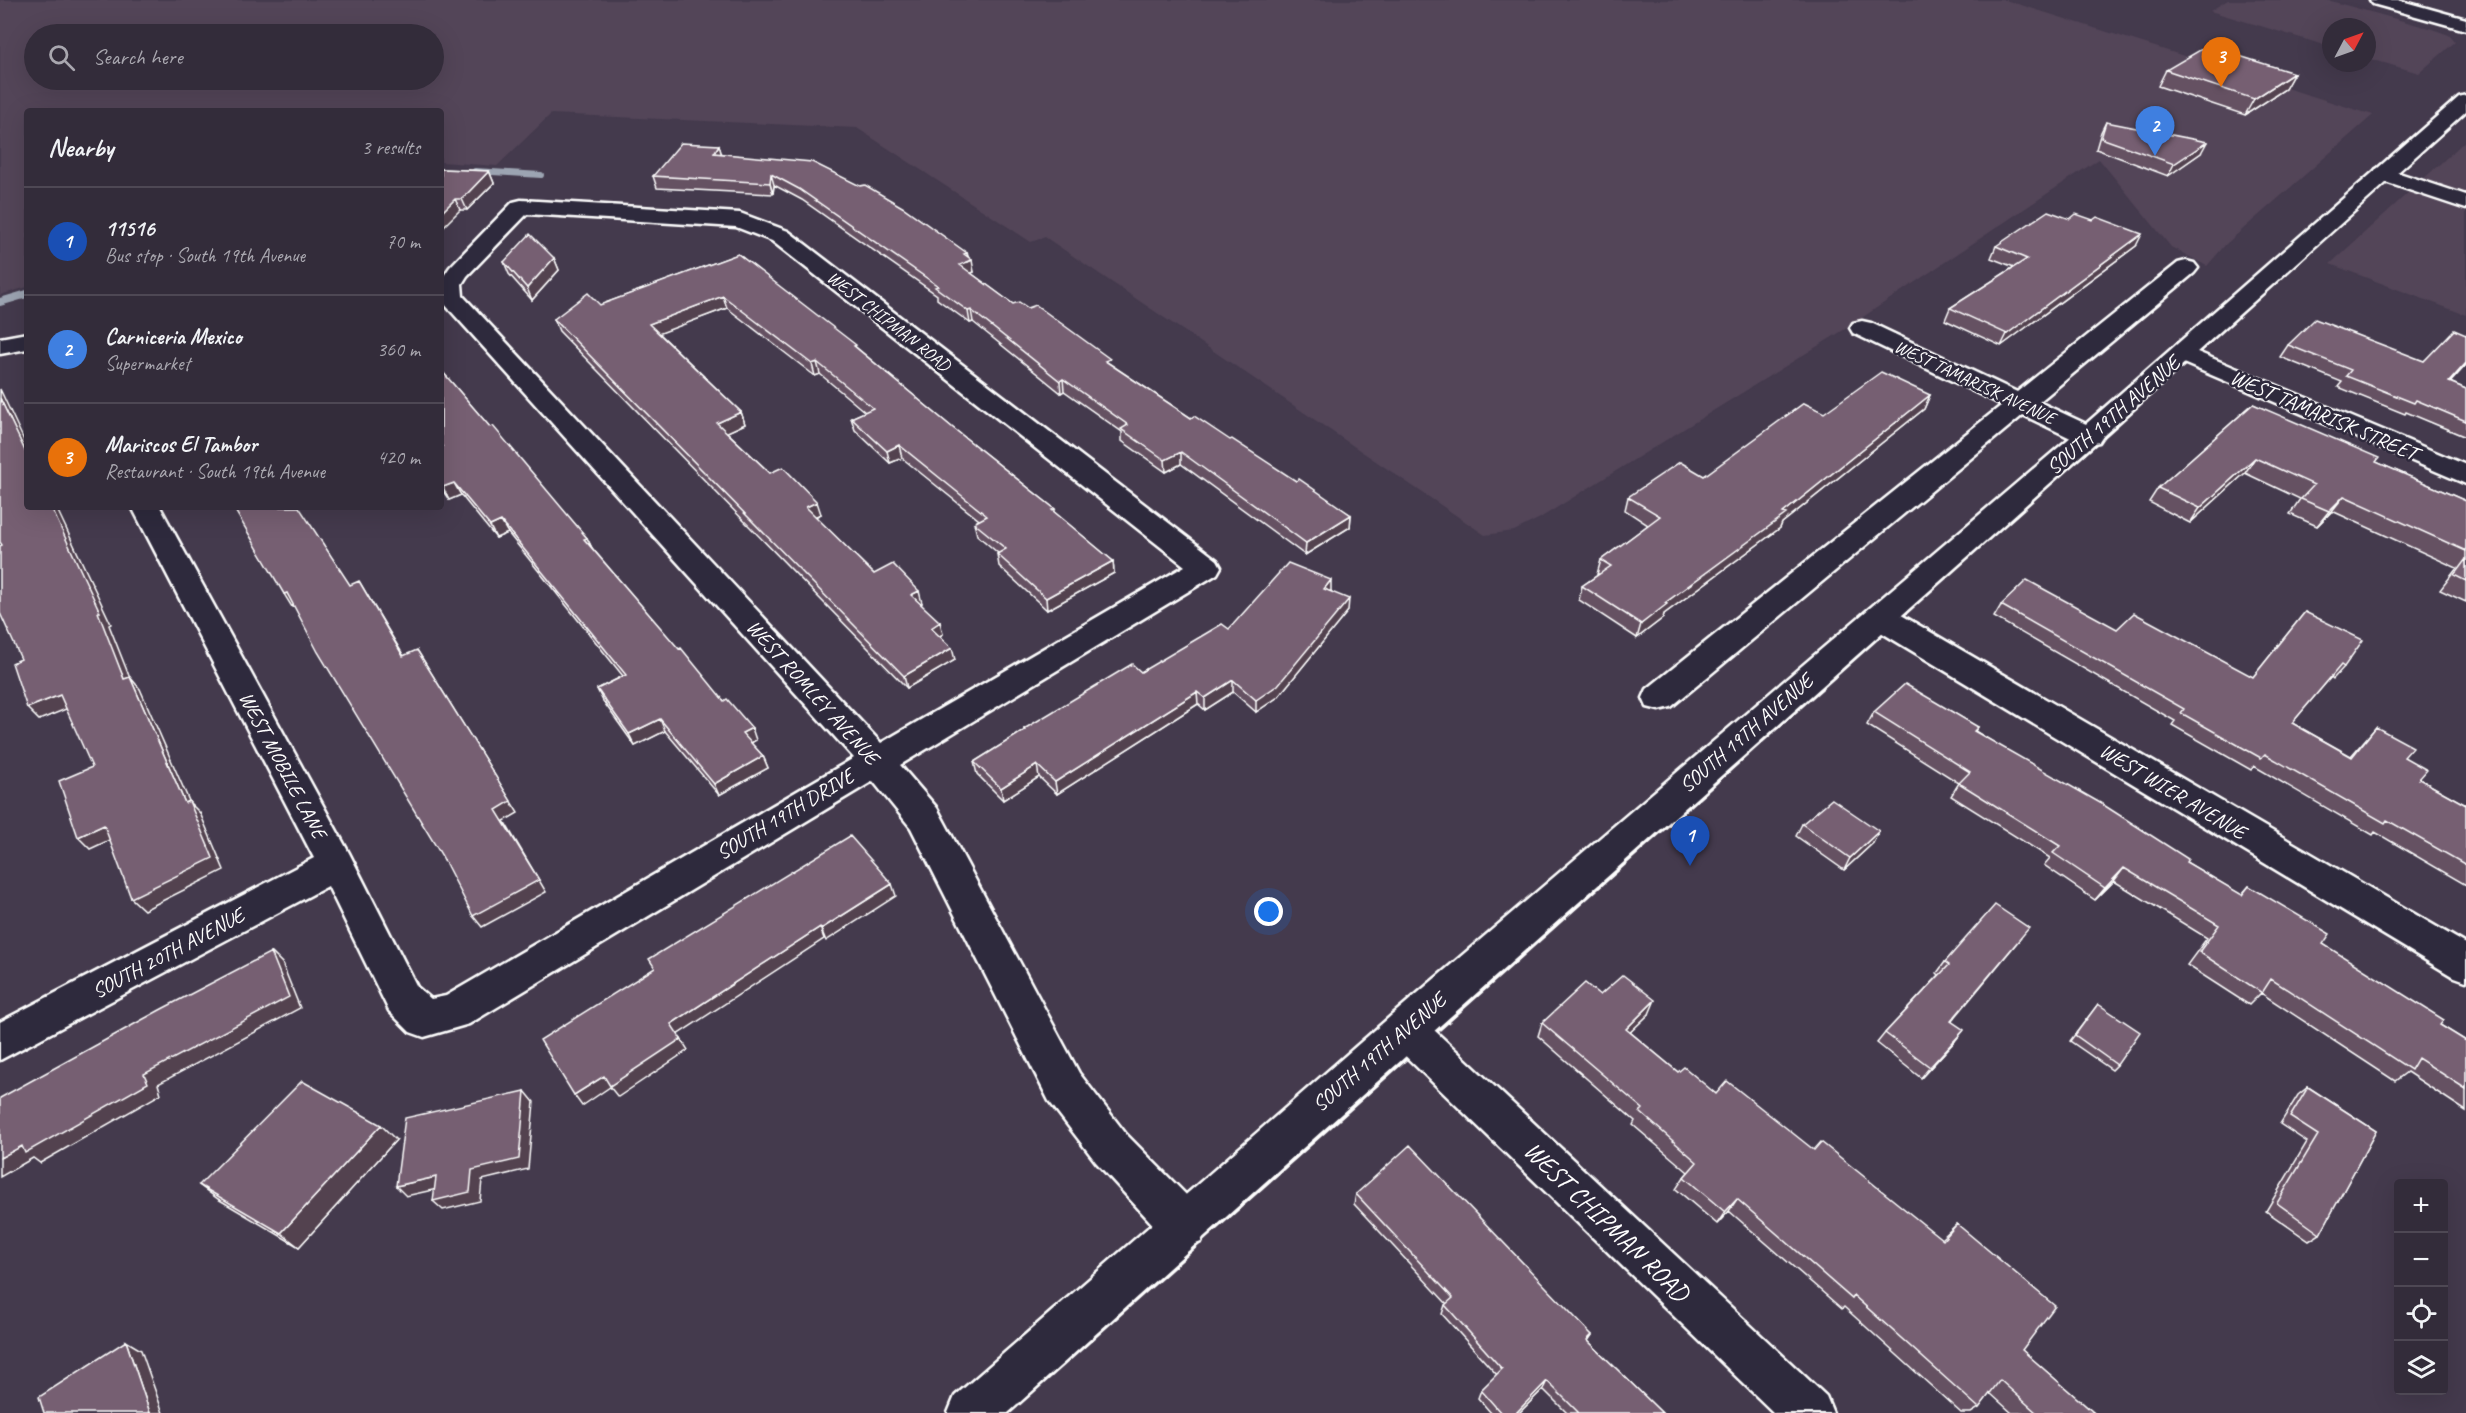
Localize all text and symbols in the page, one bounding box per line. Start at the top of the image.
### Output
north arrow [2322,18,2376,72]
search box [24,24,444,90]
pin: 3 [2202,38,2240,87]
icon: search [45,41,78,74]
text: Search here [93,43,183,71]
pin: 2 [2136,106,2174,156]
text: Nearby [48,131,113,164]
text: 3 results [361,135,420,160]
text: 11516 [105,215,155,243]
text: 1 [63,229,72,254]
text: 70 m [386,229,420,254]
text: Bus stop · South 19th Avenue [105,243,305,268]
street label: WEST CHIPMAN ROAD [823,266,956,377]
text: Carniceria Mexico [105,323,242,351]
street label: WEST TAMARISK AVENUE [1891,335,2061,430]
text: 2 [63,337,72,362]
text: 360 m [377,337,420,362]
street label: SOUTH 19TH AVENUE [2041,348,2187,480]
text: Supermarket [105,351,190,376]
street label: WEST TAMARISK STREET [2227,364,2426,468]
text: Mariscos El Tambor [105,431,257,459]
text: 3 [63,445,72,470]
text: 420 m [377,445,420,470]
text: Restaurant · South 19th Avenue [105,459,325,484]
street label: WEST ROMLEY AVENUE [741,614,887,772]
street label: SOUTH 19TH AVENUE [1674,666,1820,798]
street label: WEST MOBILE LANE [233,687,334,845]
street label: WEST WIER AVENUE [2095,737,2253,846]
street label: SOUTH 19TH DRIVE [711,761,861,865]
pin: 1 [1670,816,1710,866]
your location [1254,897,1283,926]
street label: SOUTH 20TH AVENUE [88,901,251,1004]
street label: SOUTH 19TH AVENUE [1307,985,1453,1117]
street label: WEST CHIPMAN ROAD [1517,1134,1698,1310]
map controls [2394,1179,2448,1395]
button: + [2394,1179,2448,1233]
button: − [2394,1233,2448,1287]
button: locate [2394,1287,2448,1341]
button: layers [2394,1341,2448,1395]

